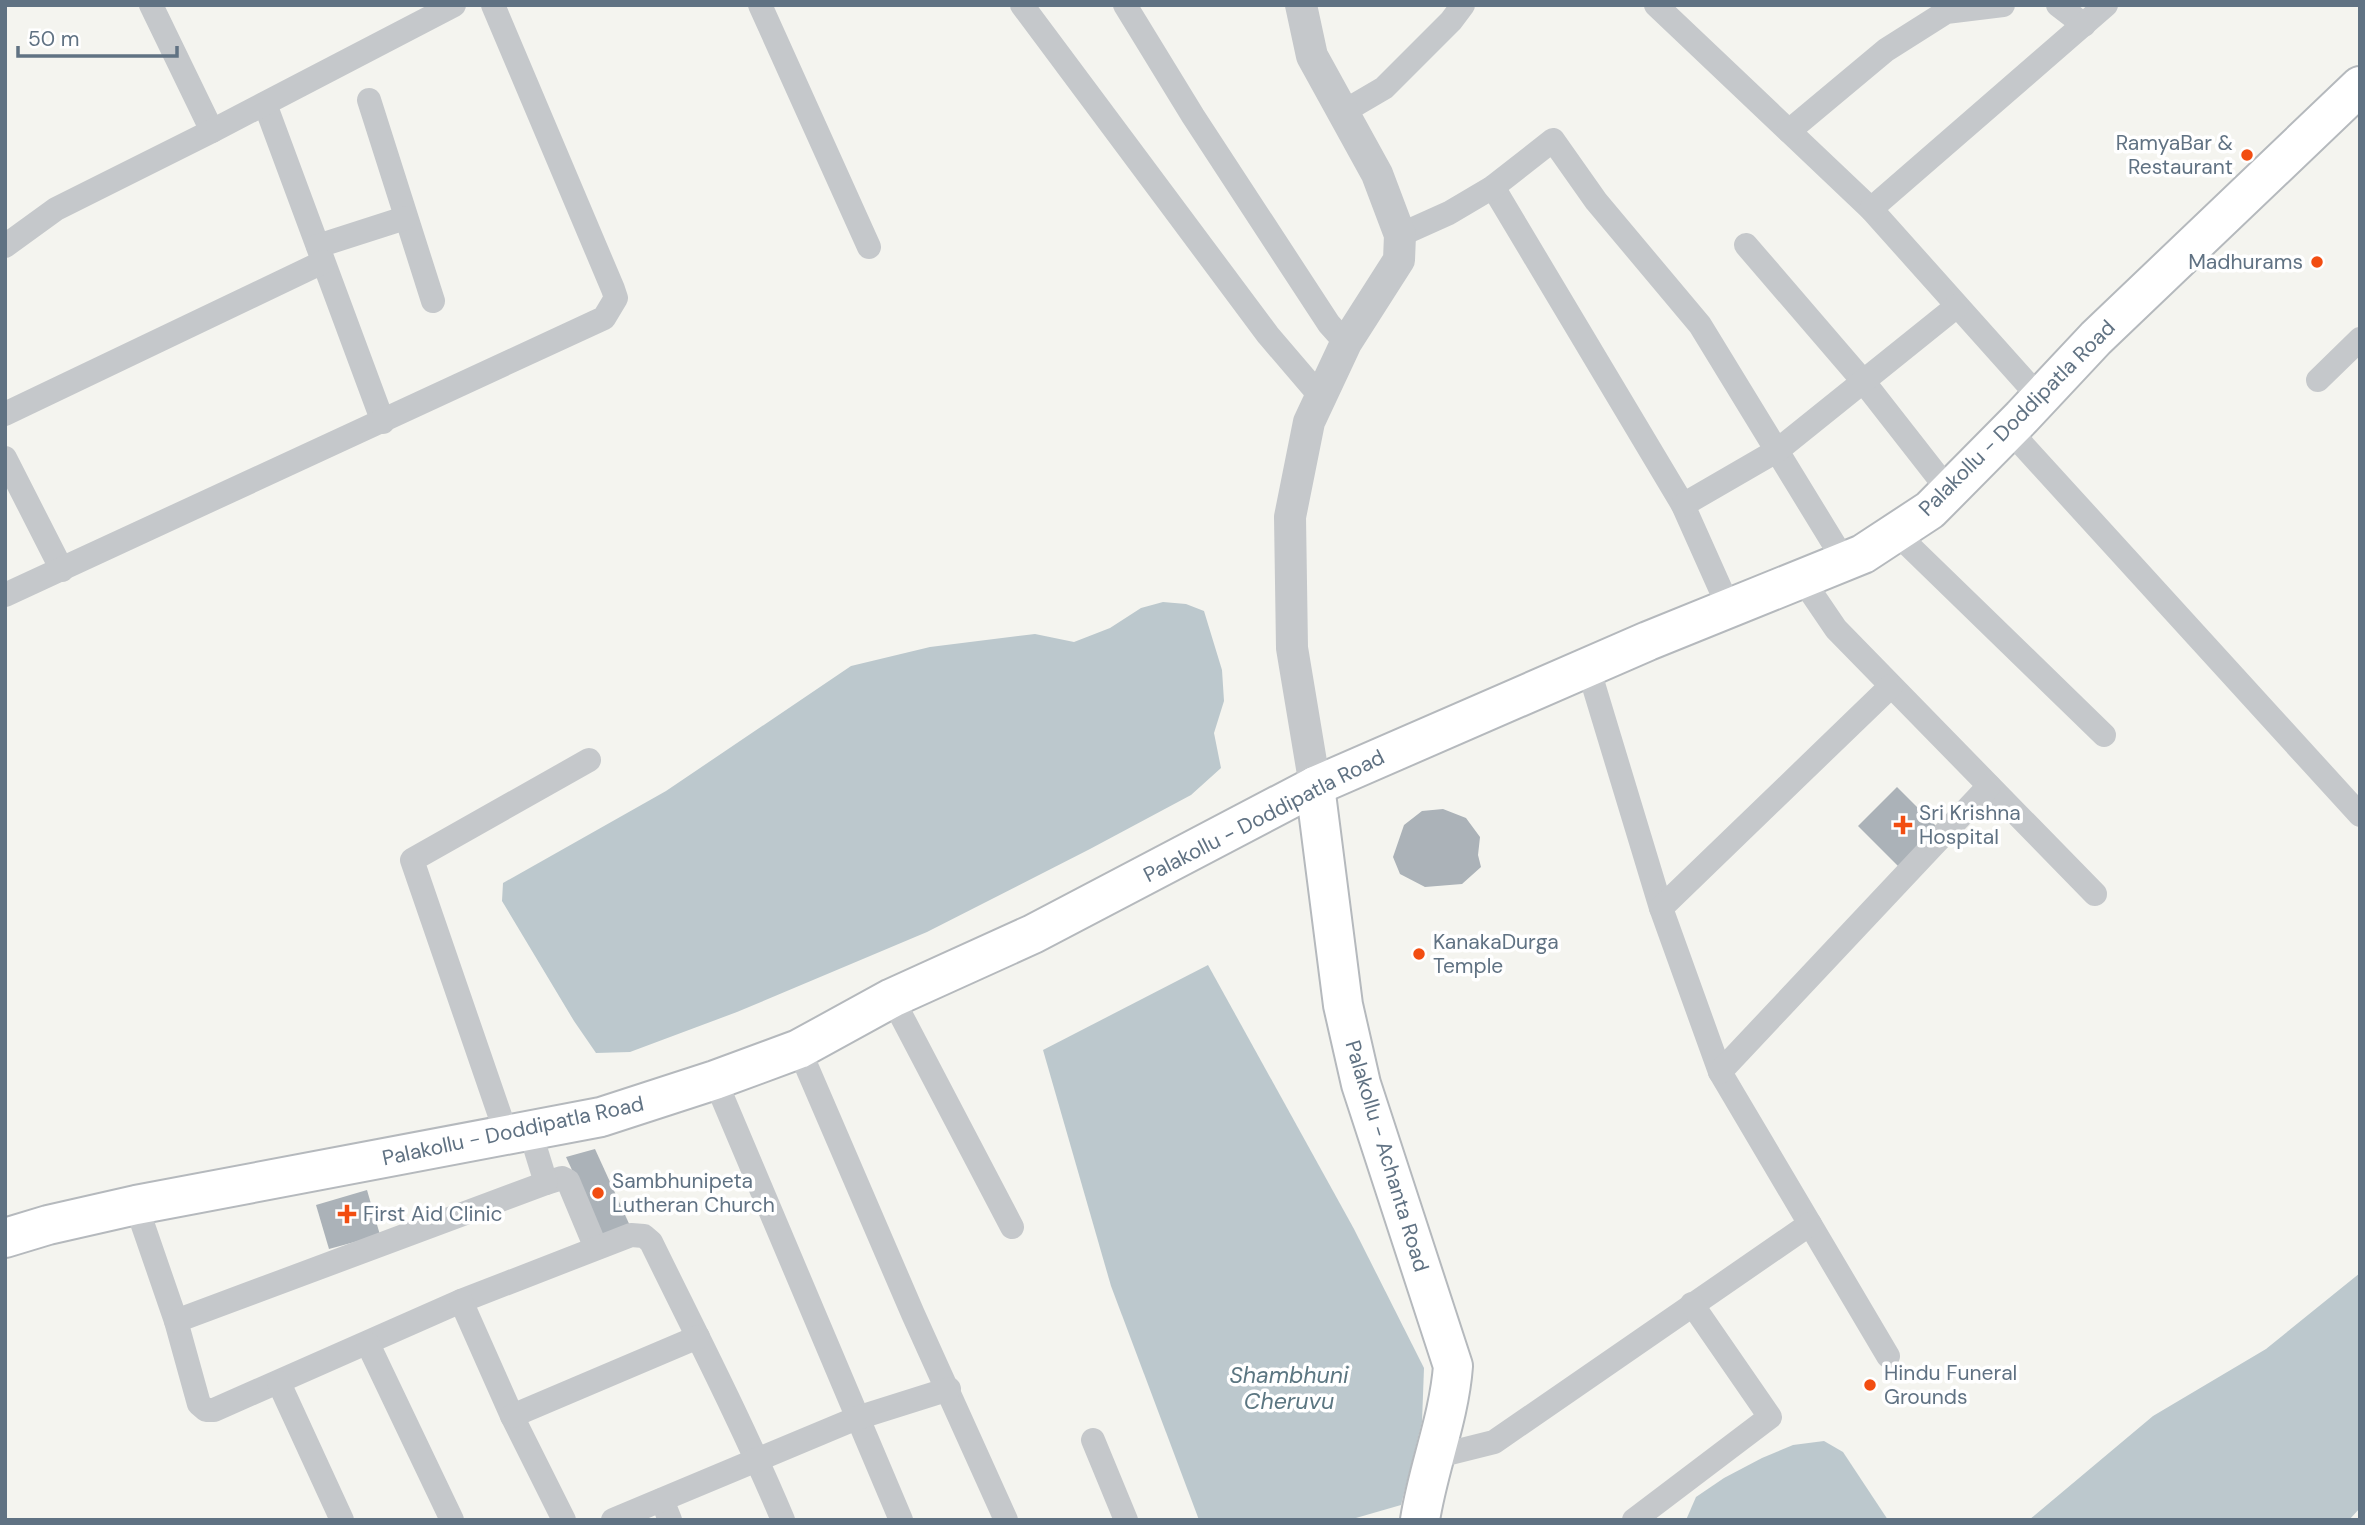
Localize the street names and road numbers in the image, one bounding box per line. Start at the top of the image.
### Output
street label: Palakollu - Doddipatla Road [1913,314,2121,522]
street label: Palakollu - Doddipatla Road [1139,743,1389,889]
street label: Palakollu - Achanta Road [1338,1037,1436,1275]
street label: Palakollu - Doddipatla Road [380,1090,646,1172]

